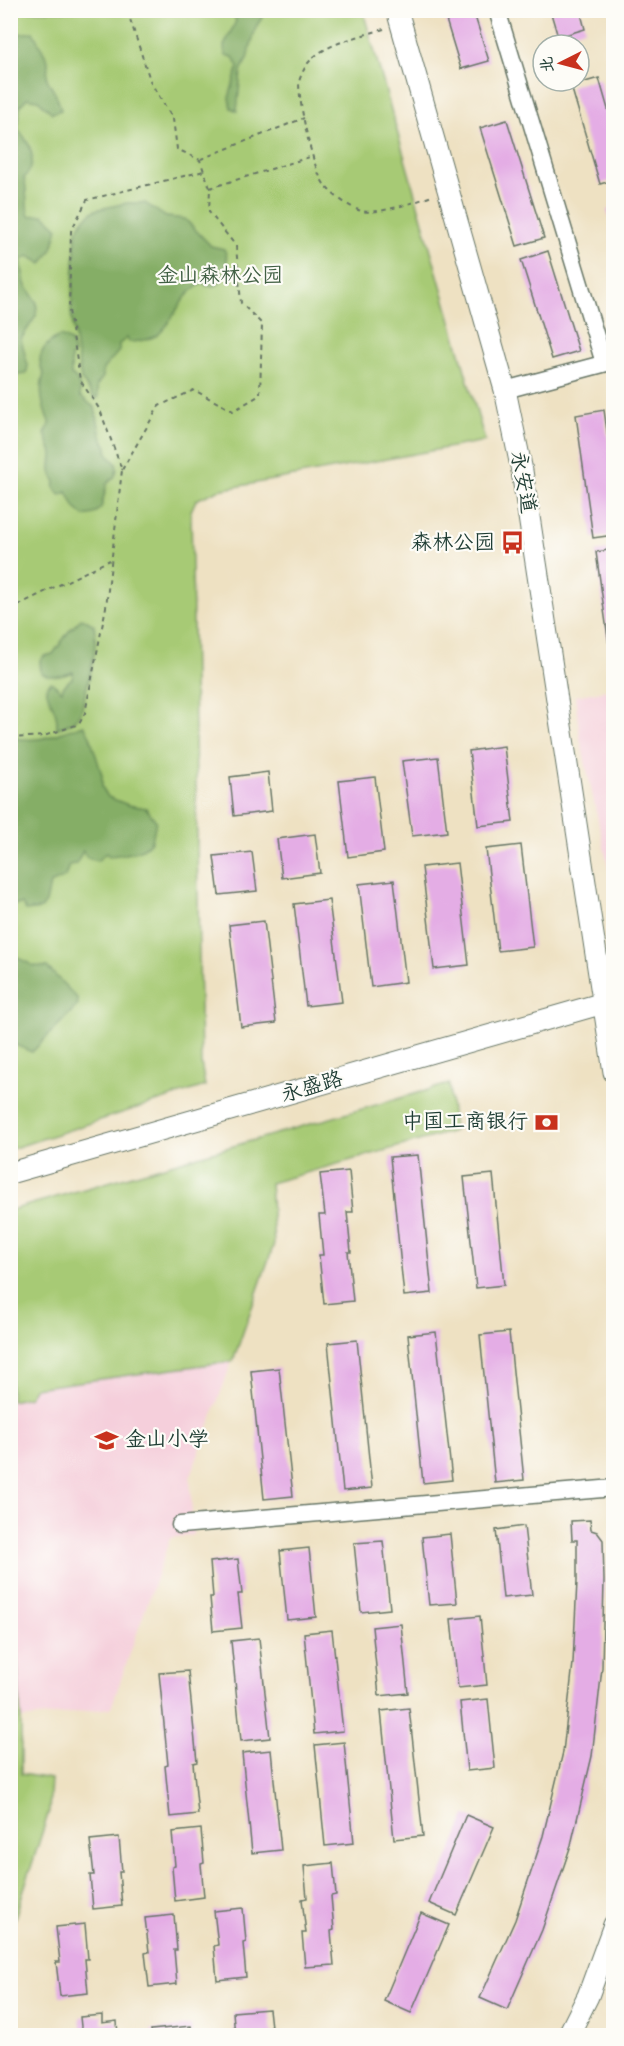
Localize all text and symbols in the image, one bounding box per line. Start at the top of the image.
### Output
north arrow [531,33,591,93]
text: 北 [536,55,559,73]
park label: 金山森林公园 [157,262,283,290]
street label: 永安道 [504,449,542,515]
place label: 森林公园 [411,529,495,557]
bus stop icon: 森林公园 [500,530,526,556]
street label: 永盛路 [278,1065,346,1109]
place label: 中国工商银行 [402,1108,528,1136]
bank icon: 中国工商银行 [533,1109,559,1135]
place label: 金山小学 [125,1426,209,1454]
school or university icon: 金山小学 [94,1427,120,1453]

